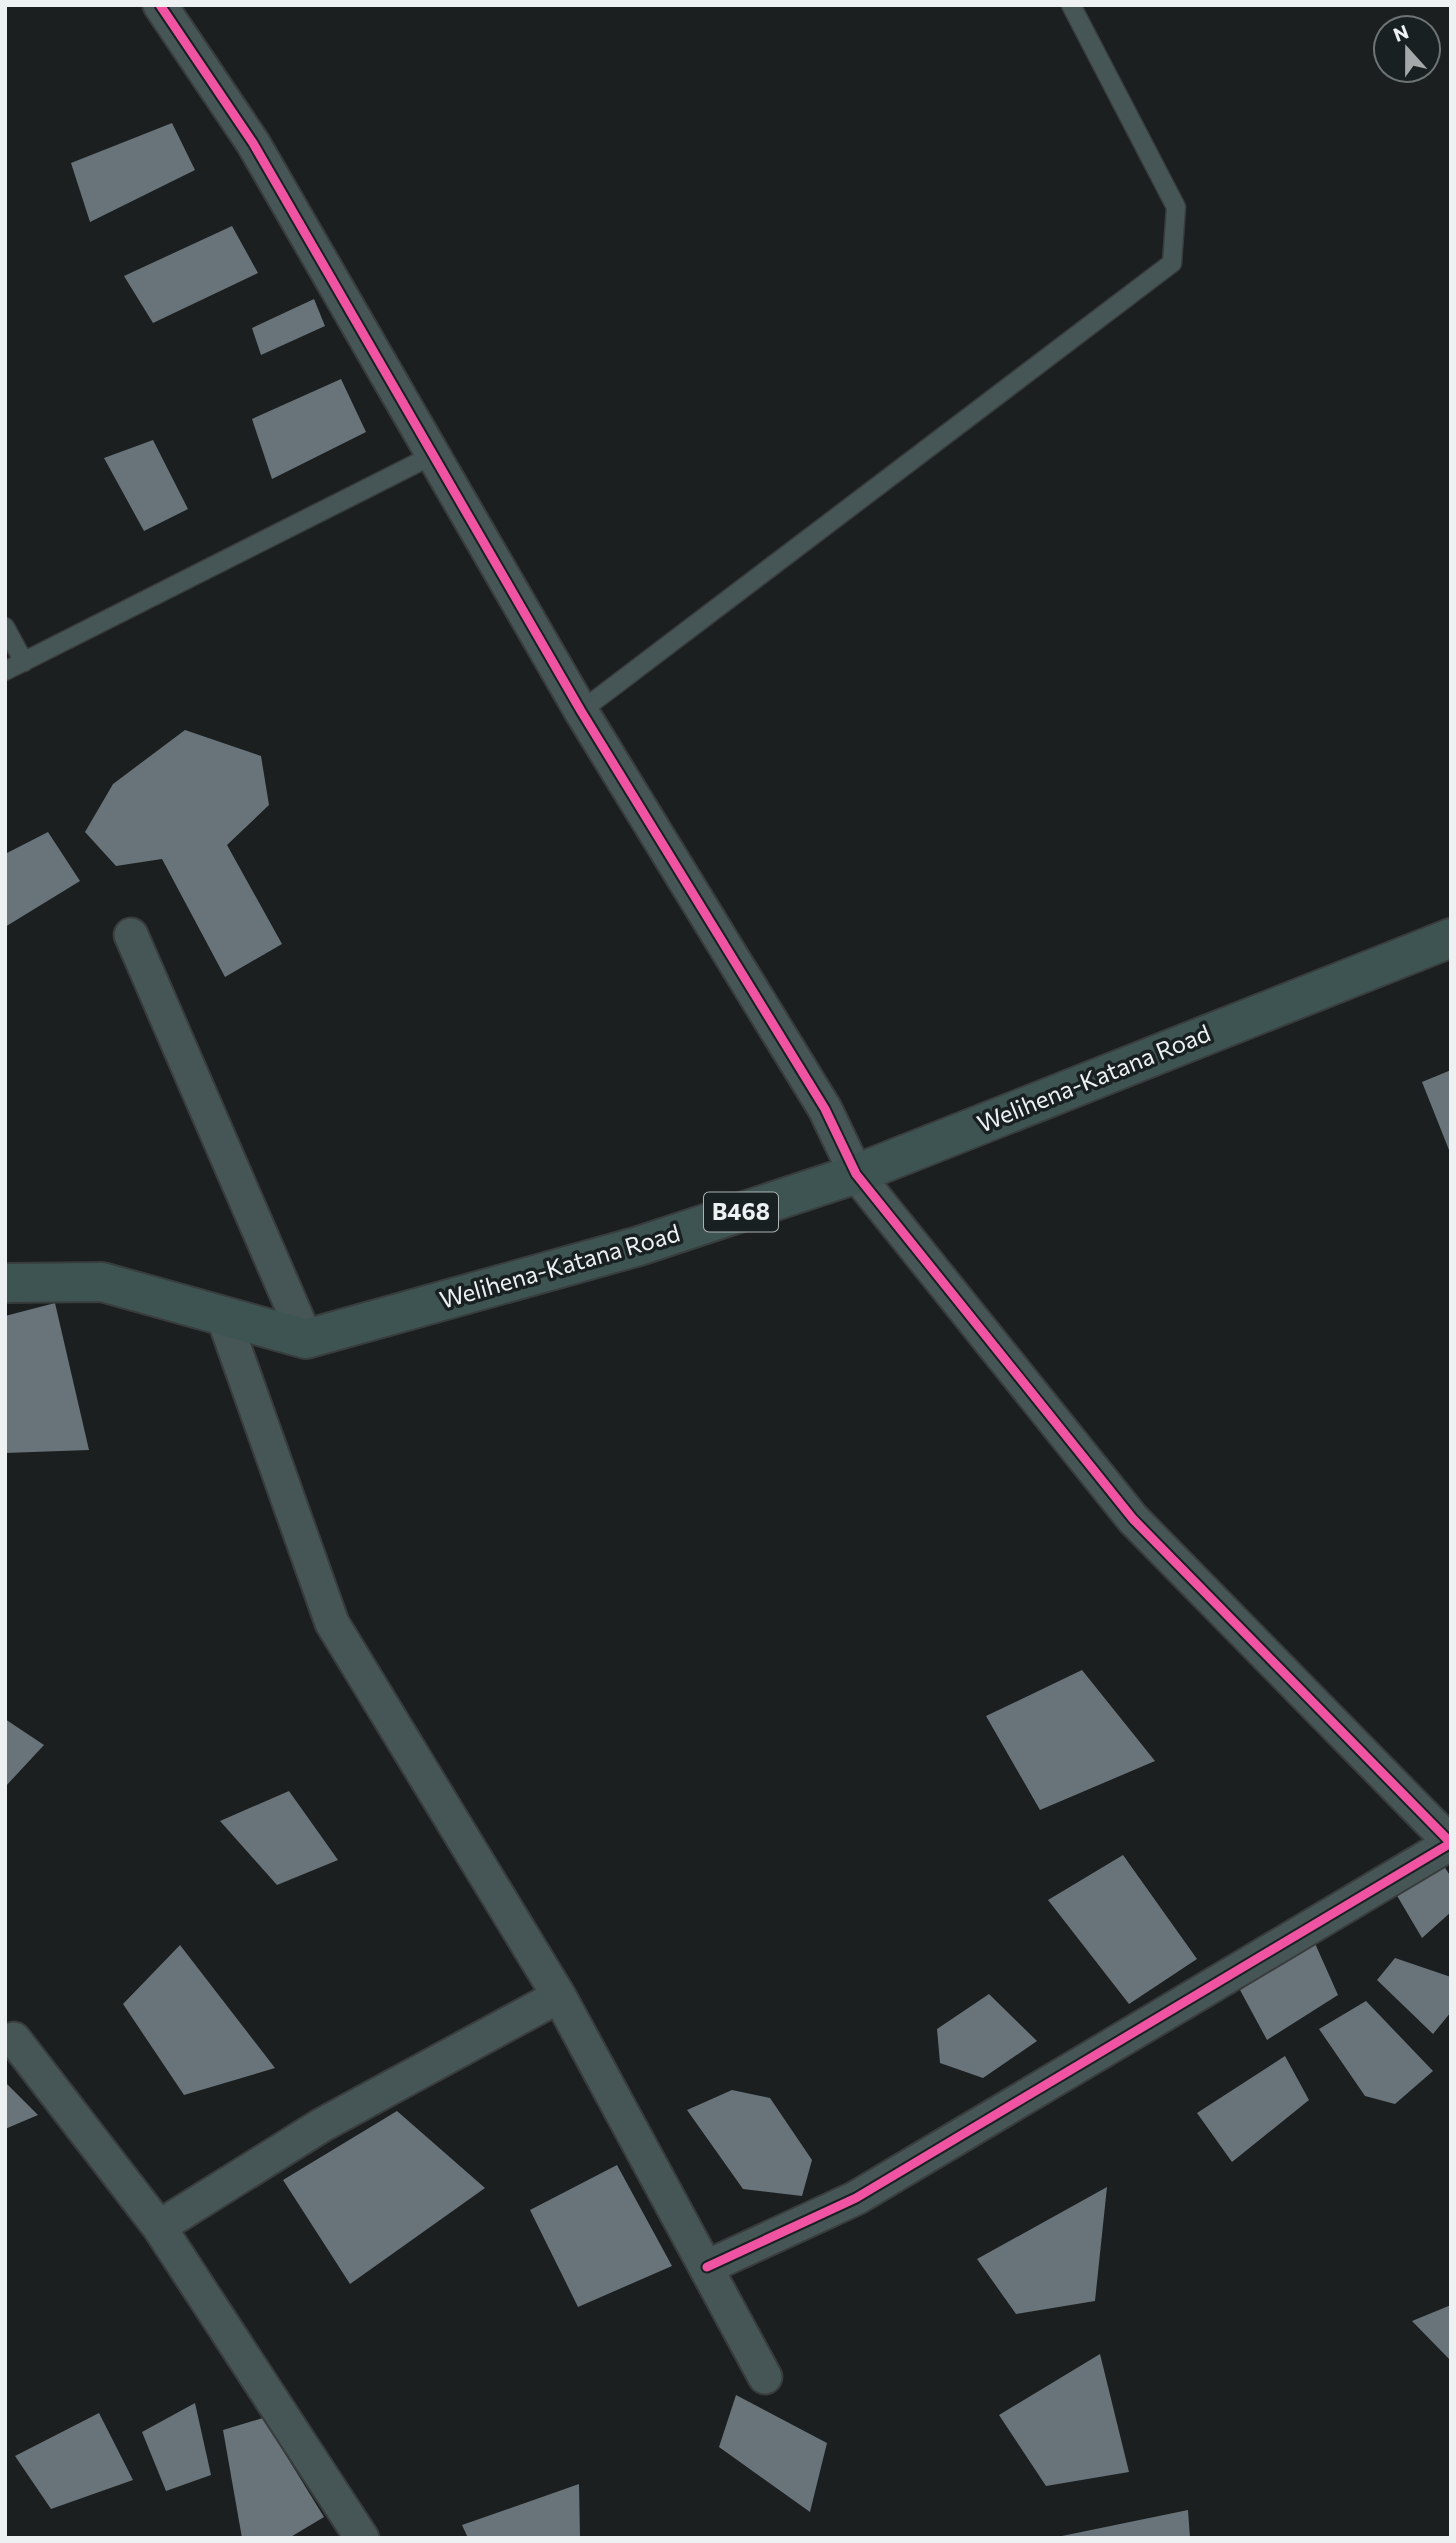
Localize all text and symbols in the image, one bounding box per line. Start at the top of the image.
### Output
north arrow [1372,14,1442,84]
text: N [1390,19,1412,46]
street label: Welihena-Katana Road [973,1018,1214,1138]
road number: B468 [704,1192,778,1232]
street label: Welihena-Katana Road [436,1217,683,1314]

